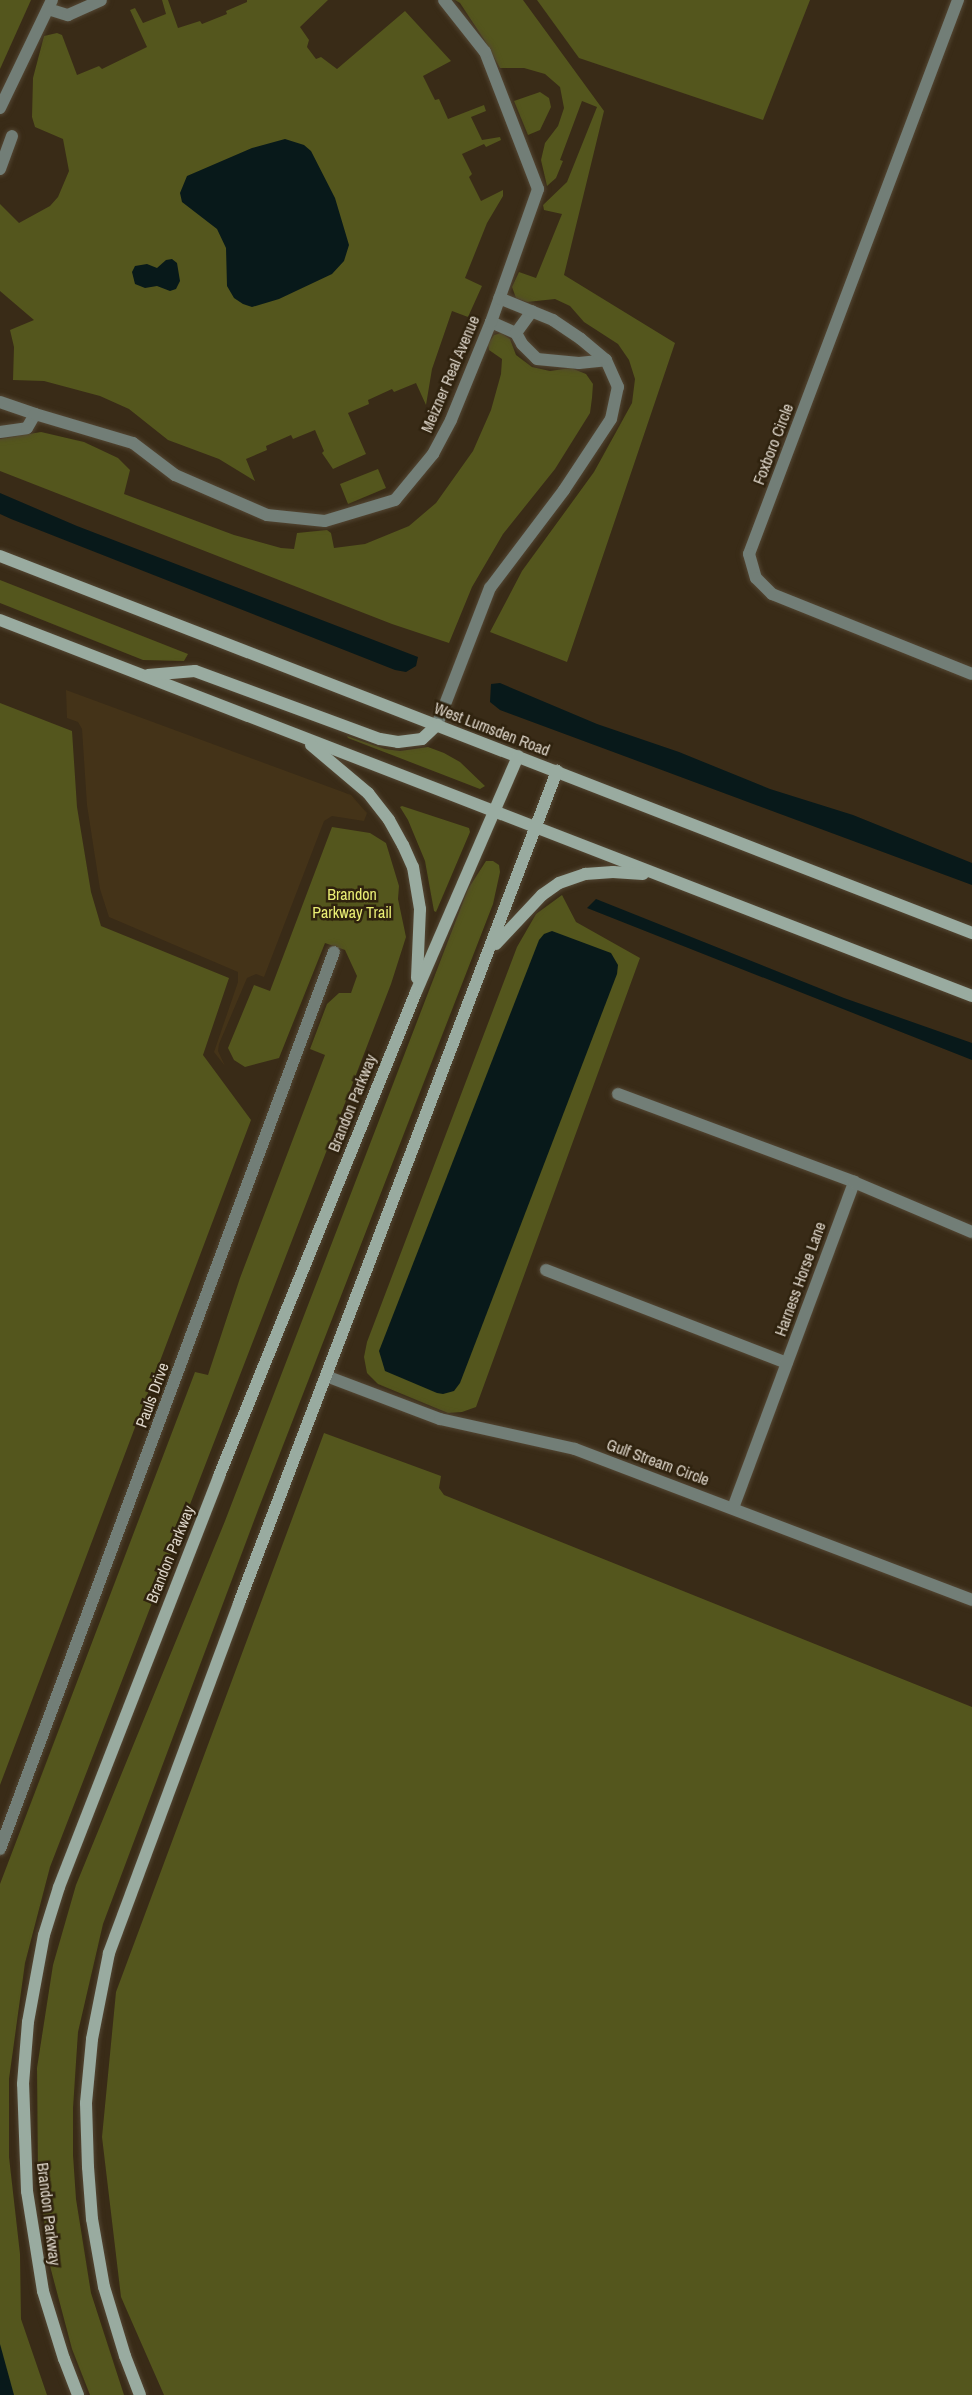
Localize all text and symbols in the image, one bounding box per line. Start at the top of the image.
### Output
street label: Meizner Real Avenue [417,312,483,436]
street label: Foxboro Circle [749,401,797,487]
street label: West Lumsden Road [431,698,553,760]
park label: Brandon Parkway Trail [312,884,392,922]
street label: Brandon Parkway [324,1051,380,1155]
street label: Harness Horse Lane [770,1219,830,1339]
street label: Pauls Drive [131,1360,173,1430]
street label: Gulf Stream Circle [604,1435,712,1489]
street label: Brandon Parkway [142,1502,198,1606]
street label: Brandon Parkway [33,2161,65,2267]

